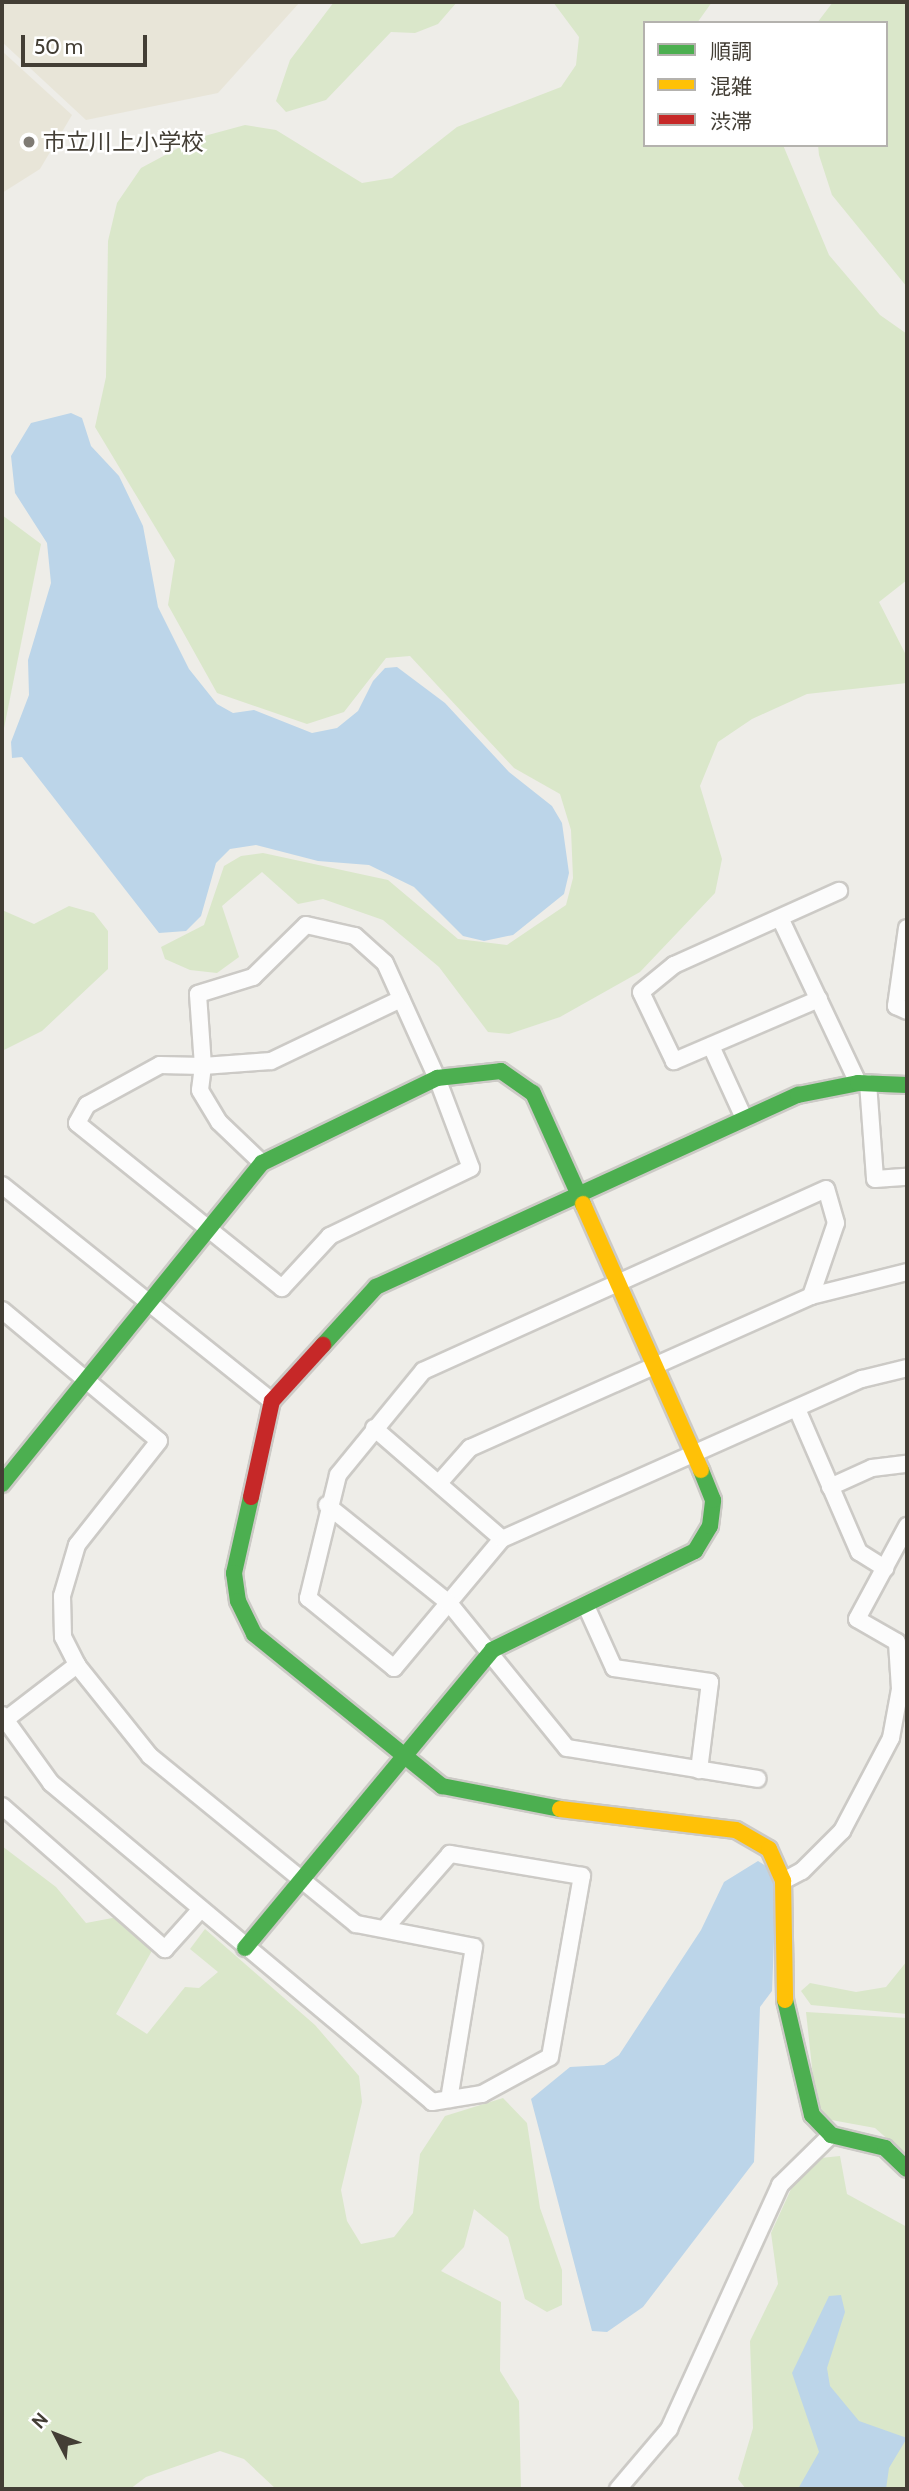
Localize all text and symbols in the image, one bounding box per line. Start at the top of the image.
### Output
scale bar [24,21,150,65]
legend [643,21,888,147]
text: 50 m [34,34,83,59]
text: 順調 [710,39,752,64]
text: 混雑 [710,74,752,99]
text: 渋滞 [710,109,752,134]
place label: 市立川上小学校 [43,128,204,156]
marker: 市立川上小学校 [21,134,37,150]
north arrow [21,2400,91,2470]
text: N [27,2408,53,2433]

